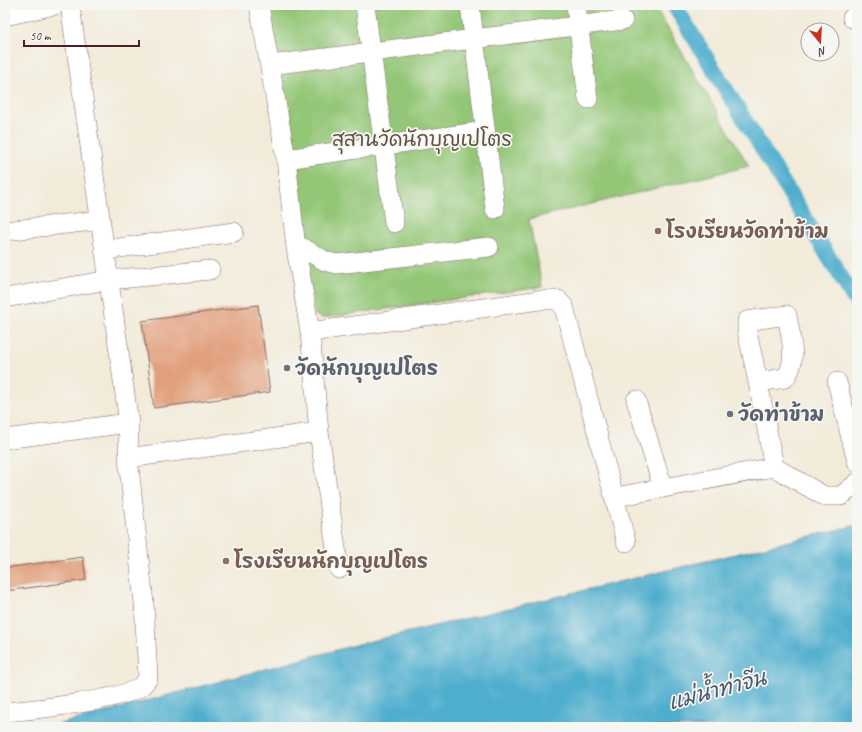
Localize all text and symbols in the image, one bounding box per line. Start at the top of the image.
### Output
scale bar [24,22,139,48]
north arrow [800,22,840,62]
text: 50 m [30,28,52,44]
text: N [816,44,828,60]
park label: สุสานวัดนักบุญเปโตร [332,126,512,155]
place label: โรงเรียนวัดท่าข้าม [665,218,829,244]
marker: โรงเรียนวัดท่าข้าม [653,226,663,236]
place label: วัดนักบุญเปโตร [295,355,438,383]
marker: วัดนักบุญเปโตร [282,363,292,373]
place label: วัดท่าข้าม [738,401,824,427]
marker: วัดท่าข้าม [725,409,735,419]
place label: โรงเรียนนักบุญเปโตร [233,548,428,576]
marker: โรงเรียนนักบุญเปโตร [221,556,231,566]
water label: แม่น้ำท่าจีน [664,657,770,716]

